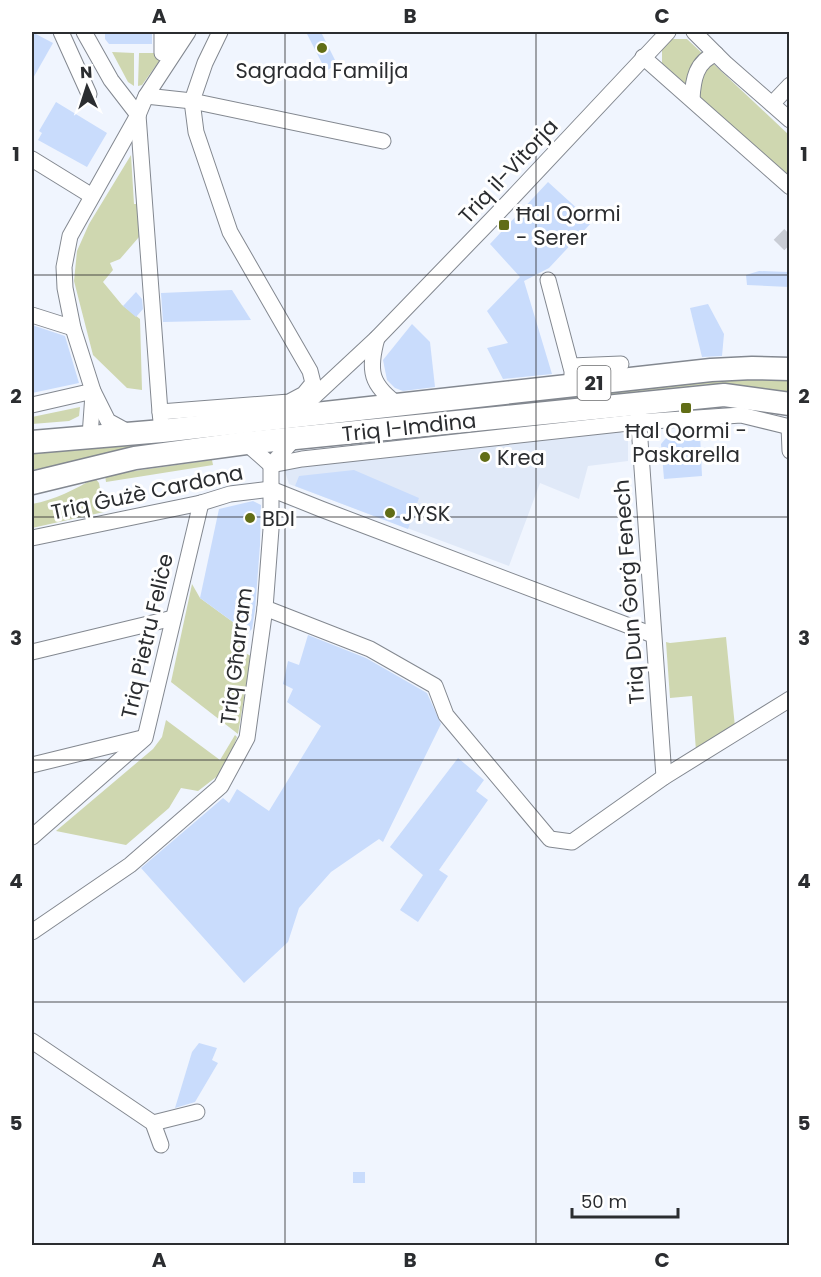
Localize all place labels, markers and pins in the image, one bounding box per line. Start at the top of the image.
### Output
marker: Sagrada Familja [315,41,329,55]
place label: Sagrada Familja [236,56,408,85]
place label: Ħal Qormi - Serer [516,199,621,252]
marker: Ħal Qormi - Serer [497,218,511,232]
marker: Ħal Qormi - Paskarella [679,401,693,415]
place label: Ħal Qormi - Paskarella [625,416,747,469]
place label: Krea [497,443,545,472]
marker: Krea [478,450,492,464]
place label: JYSK [402,499,451,528]
place label: BDI [262,504,295,533]
marker: JYSK [383,506,397,520]
marker: BDI [243,511,257,525]

